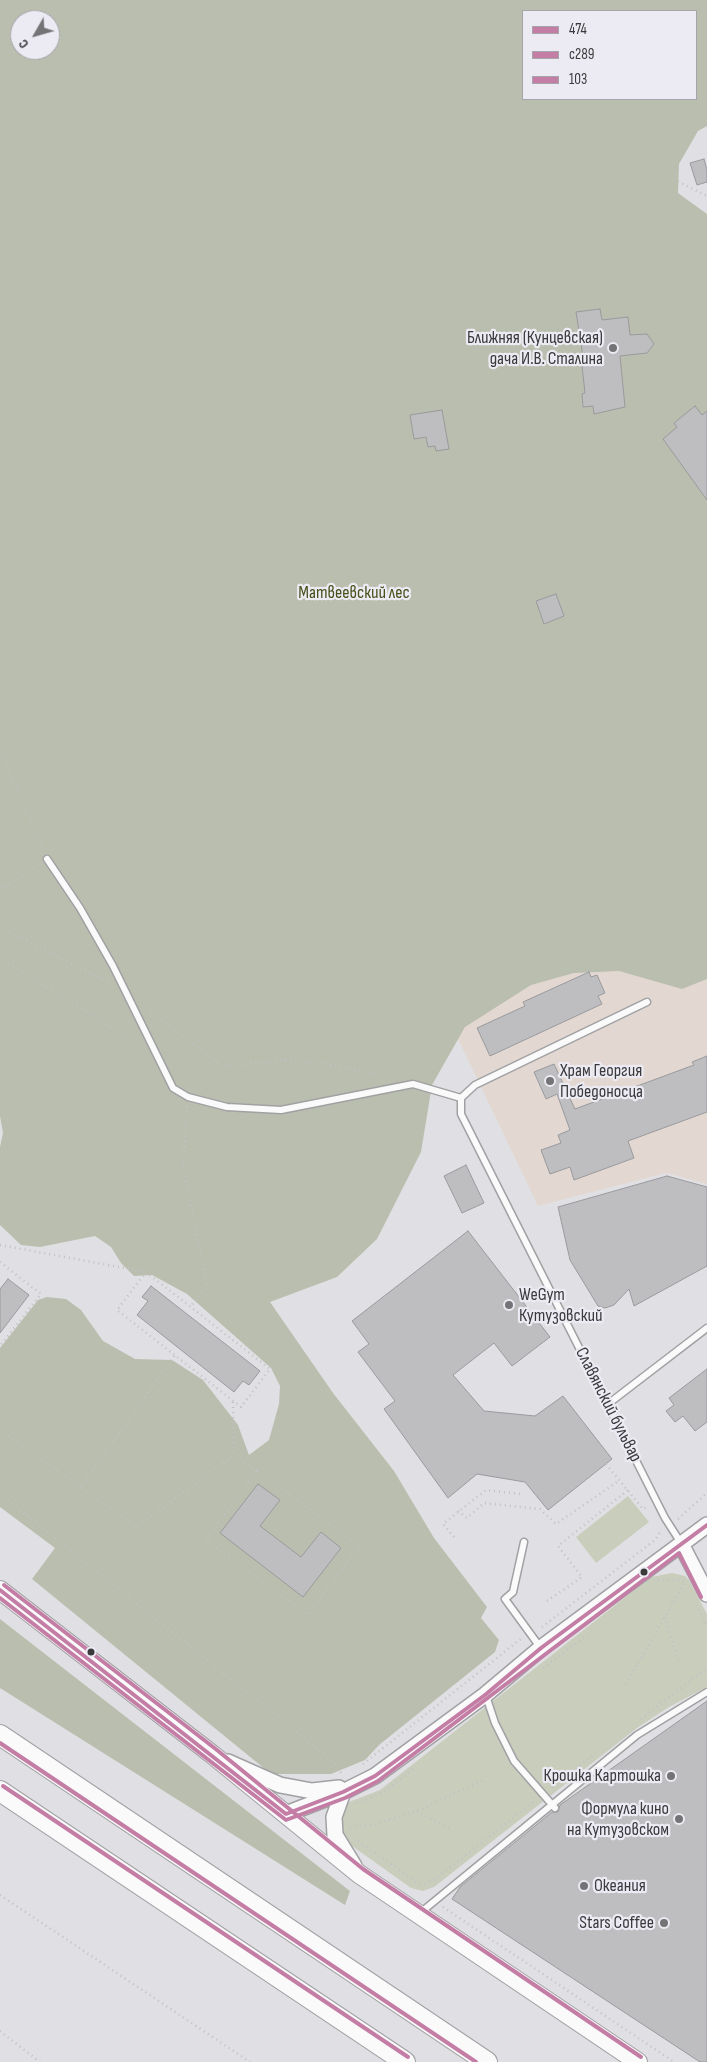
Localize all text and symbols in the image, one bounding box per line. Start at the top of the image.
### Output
north arrow [10,10,60,60]
legend [522,10,697,100]
text: 474 [569,20,587,39]
text: С [15,36,32,52]
text: с289 [569,45,594,64]
text: 103 [569,70,587,89]
place label: Ближняя (Кунцевская) дача И.В. Сталина [467,327,603,369]
marker: Ближняя (Кунцевская) дача И.В. Сталина [607,342,619,354]
park label: Матвеевский лес [298,582,410,604]
place label: Храм Георгия Победоносца [560,1060,643,1102]
marker: Храм Георгия Победоносца [544,1075,556,1087]
place label: WeGym Кутузовский [519,1284,603,1326]
marker: WeGym Кутузовский [503,1299,515,1311]
street label: Славянский бульвар [570,1344,646,1466]
unlabelled marker [639,1567,649,1577]
unlabelled marker [86,1647,96,1657]
place label: Крошка Картошка [544,1765,661,1787]
marker: Крошка Картошка [665,1770,677,1782]
place label: Формула кино на Кутузовском [567,1798,669,1840]
marker: Формула кино на Кутузовском [673,1813,685,1825]
place label: Океания [594,1875,646,1897]
marker: Океания [578,1880,590,1892]
place label: Stars Coffee [579,1912,654,1934]
marker: Stars Coffee [658,1917,670,1929]

